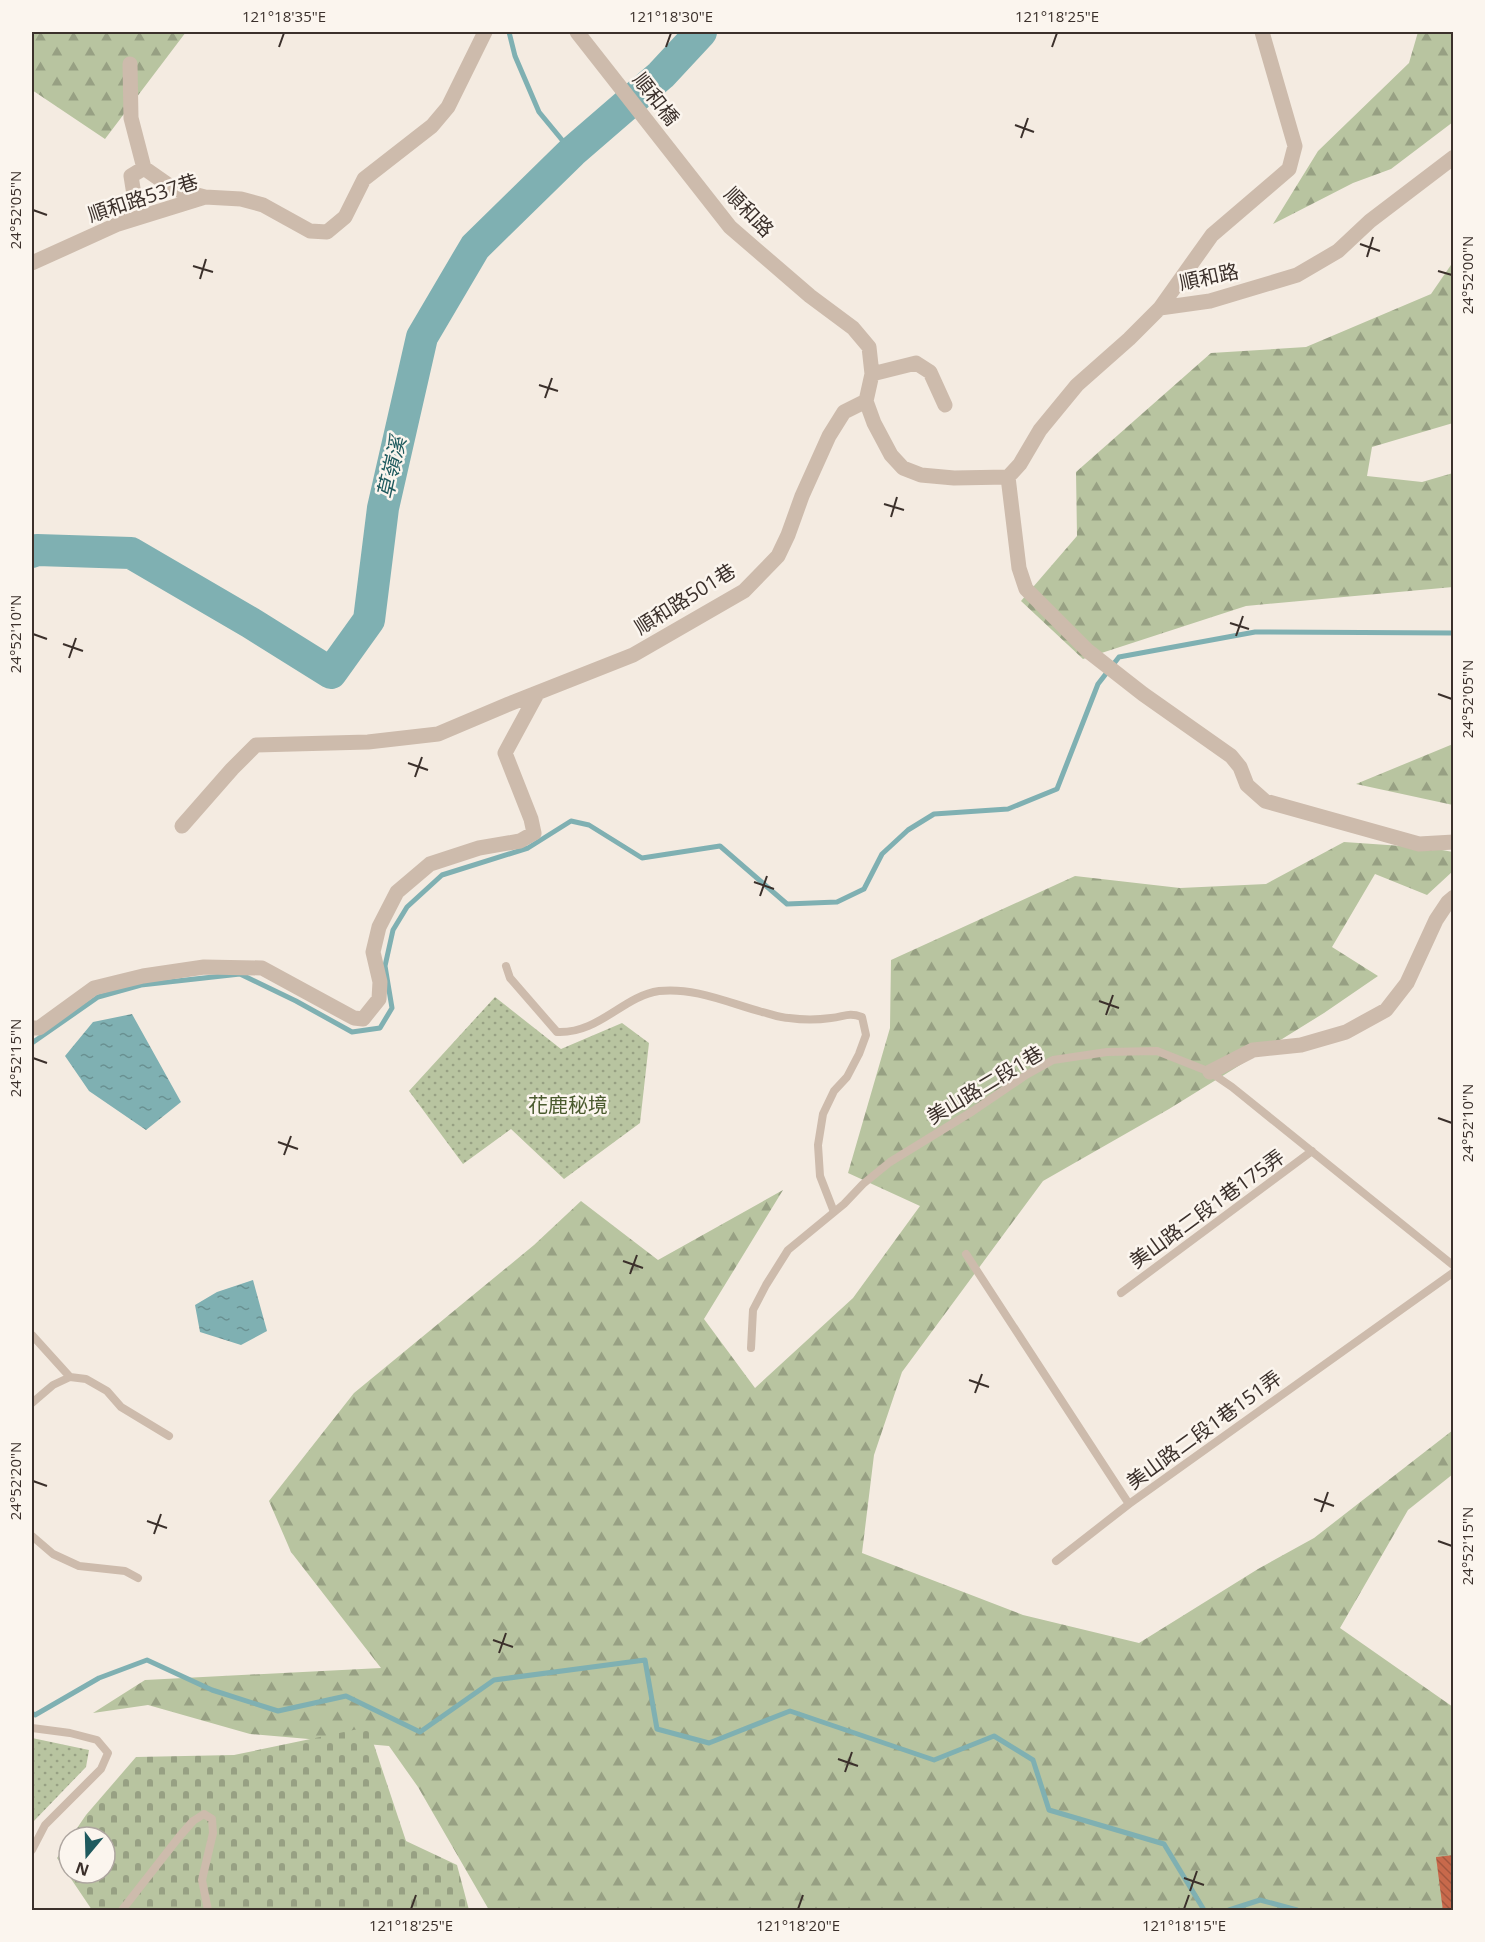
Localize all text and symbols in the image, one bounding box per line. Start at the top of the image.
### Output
text: 121°18'35"E [242,6,326,26]
text: 121°18'30"E [629,6,713,26]
text: 121°18'25"E [1015,6,1099,26]
street label: 順和橋 [627,67,686,131]
street label: 順和路537巷 [84,167,201,228]
text: 24°52'05"N [5,171,25,249]
street label: 順和路 [719,181,780,243]
text: 24°52'00"N [1457,236,1477,314]
street label: 順和路 [1177,257,1241,296]
water label: 草嶺溪 [370,431,412,502]
street label: 順和路501巷 [629,557,740,640]
text: 24°52'10"N [5,595,25,673]
text: 24°52'05"N [1457,660,1477,738]
text: 24°52'15"N [5,1019,25,1097]
street label: 美山路二段1巷 [921,1039,1048,1130]
text: 24°52'10"N [1457,1084,1477,1162]
park label: 花鹿秘境 [528,1091,608,1118]
street label: 美山路二段1巷175弄 [1124,1143,1290,1274]
street label: 美山路二段1巷151弄 [1121,1364,1287,1495]
text: 24°52'20"N [5,1442,25,1520]
text: 24°52'15"N [1457,1507,1477,1585]
north arrow [57,1825,117,1885]
text: N [72,1857,92,1882]
text: 121°18'25"E [369,1915,453,1935]
text: 121°18'20"E [756,1915,840,1935]
text: 121°18'15"E [1142,1915,1226,1935]

